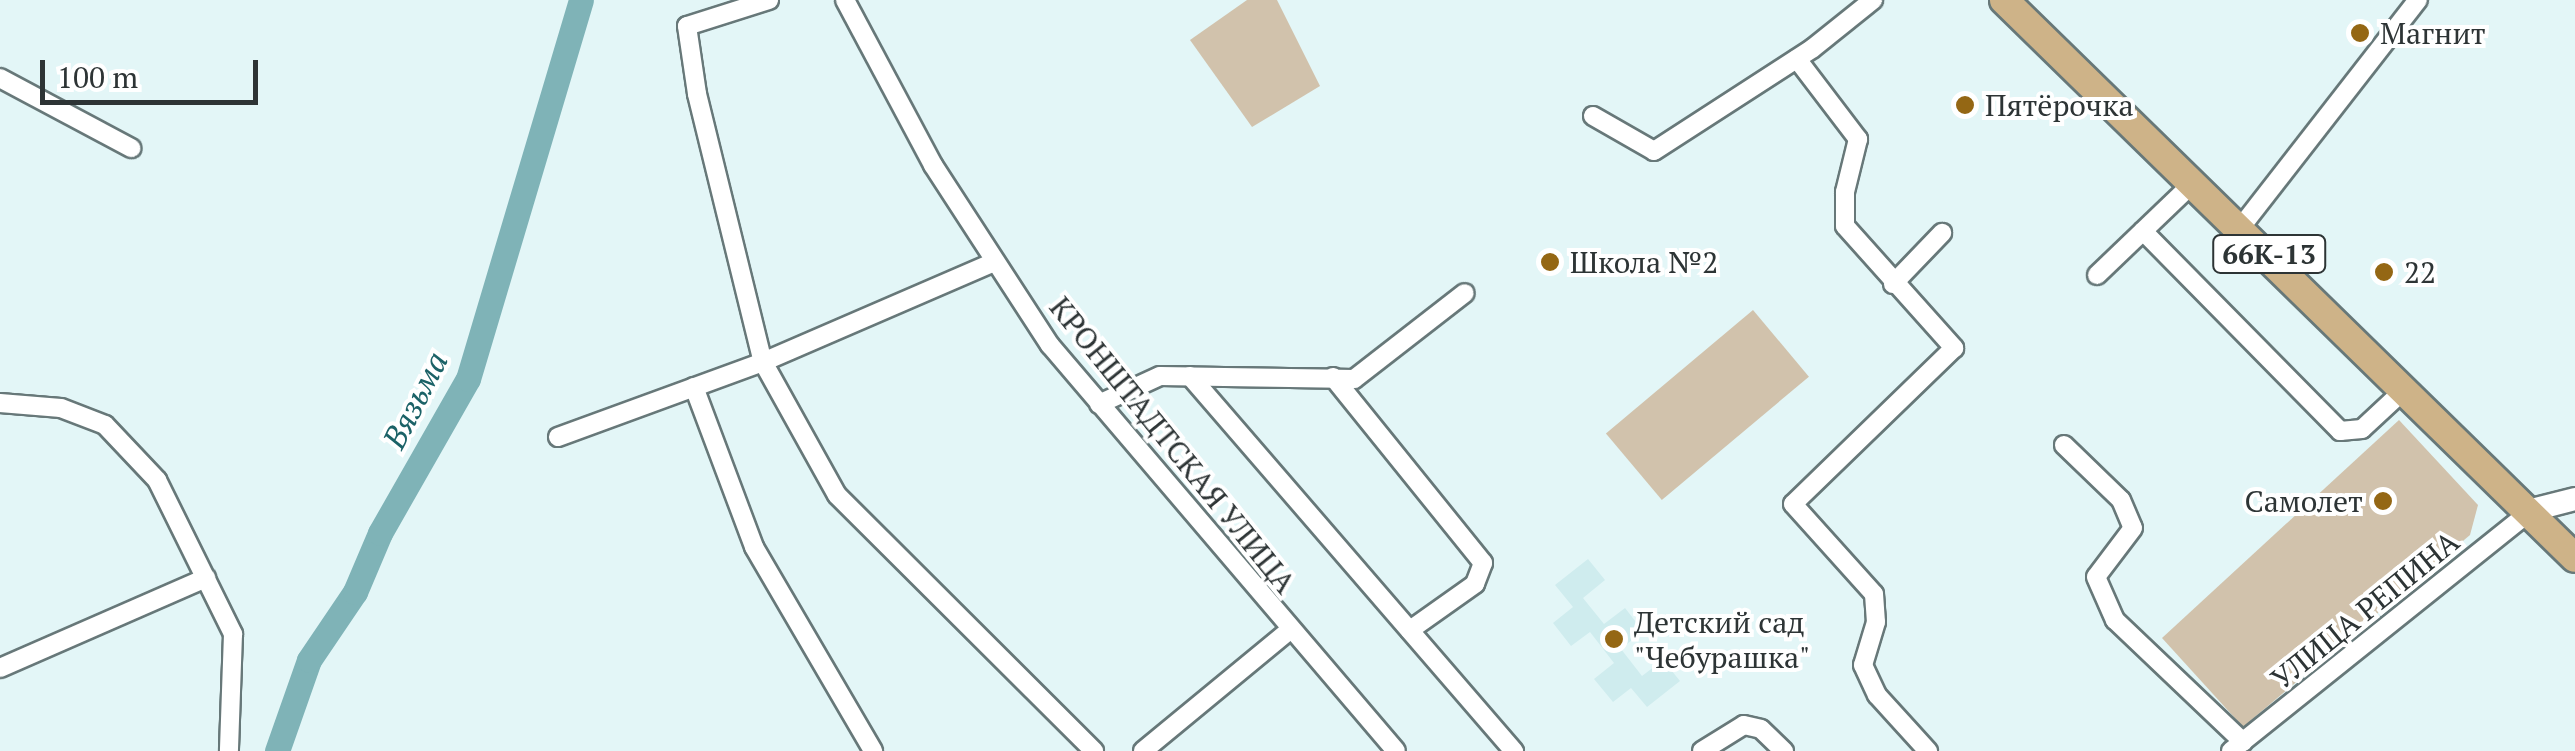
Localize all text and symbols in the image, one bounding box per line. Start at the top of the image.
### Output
place label: Магнит [2380,15,2486,51]
marker: Магнит [2349,22,2371,44]
scale bar [45,40,262,102]
text: 100 m [57,57,138,97]
place label: Пятёрочка [1985,87,2134,123]
marker: Пятёрочка [1954,94,1976,116]
road number: 66К-13 [2212,231,2326,277]
place label: Школа №2 [1570,244,1718,280]
marker: Школа №2 [1539,251,1561,273]
place label: 22 [2404,254,2436,290]
marker: 22 [2373,261,2395,283]
street label: КРОНШТАДТСКАЯ УЛИЦА [1042,289,1304,601]
water label: Вязьма [374,345,456,455]
place label: Самолет [2244,483,2363,519]
marker: Самолет [2372,490,2394,512]
street label: УЛИЦА РЕПИНА [2264,523,2466,697]
place label: Детский сад "Чебурашка" [1634,604,1810,674]
marker: Детский сад "Чебурашка" [1603,628,1625,650]

